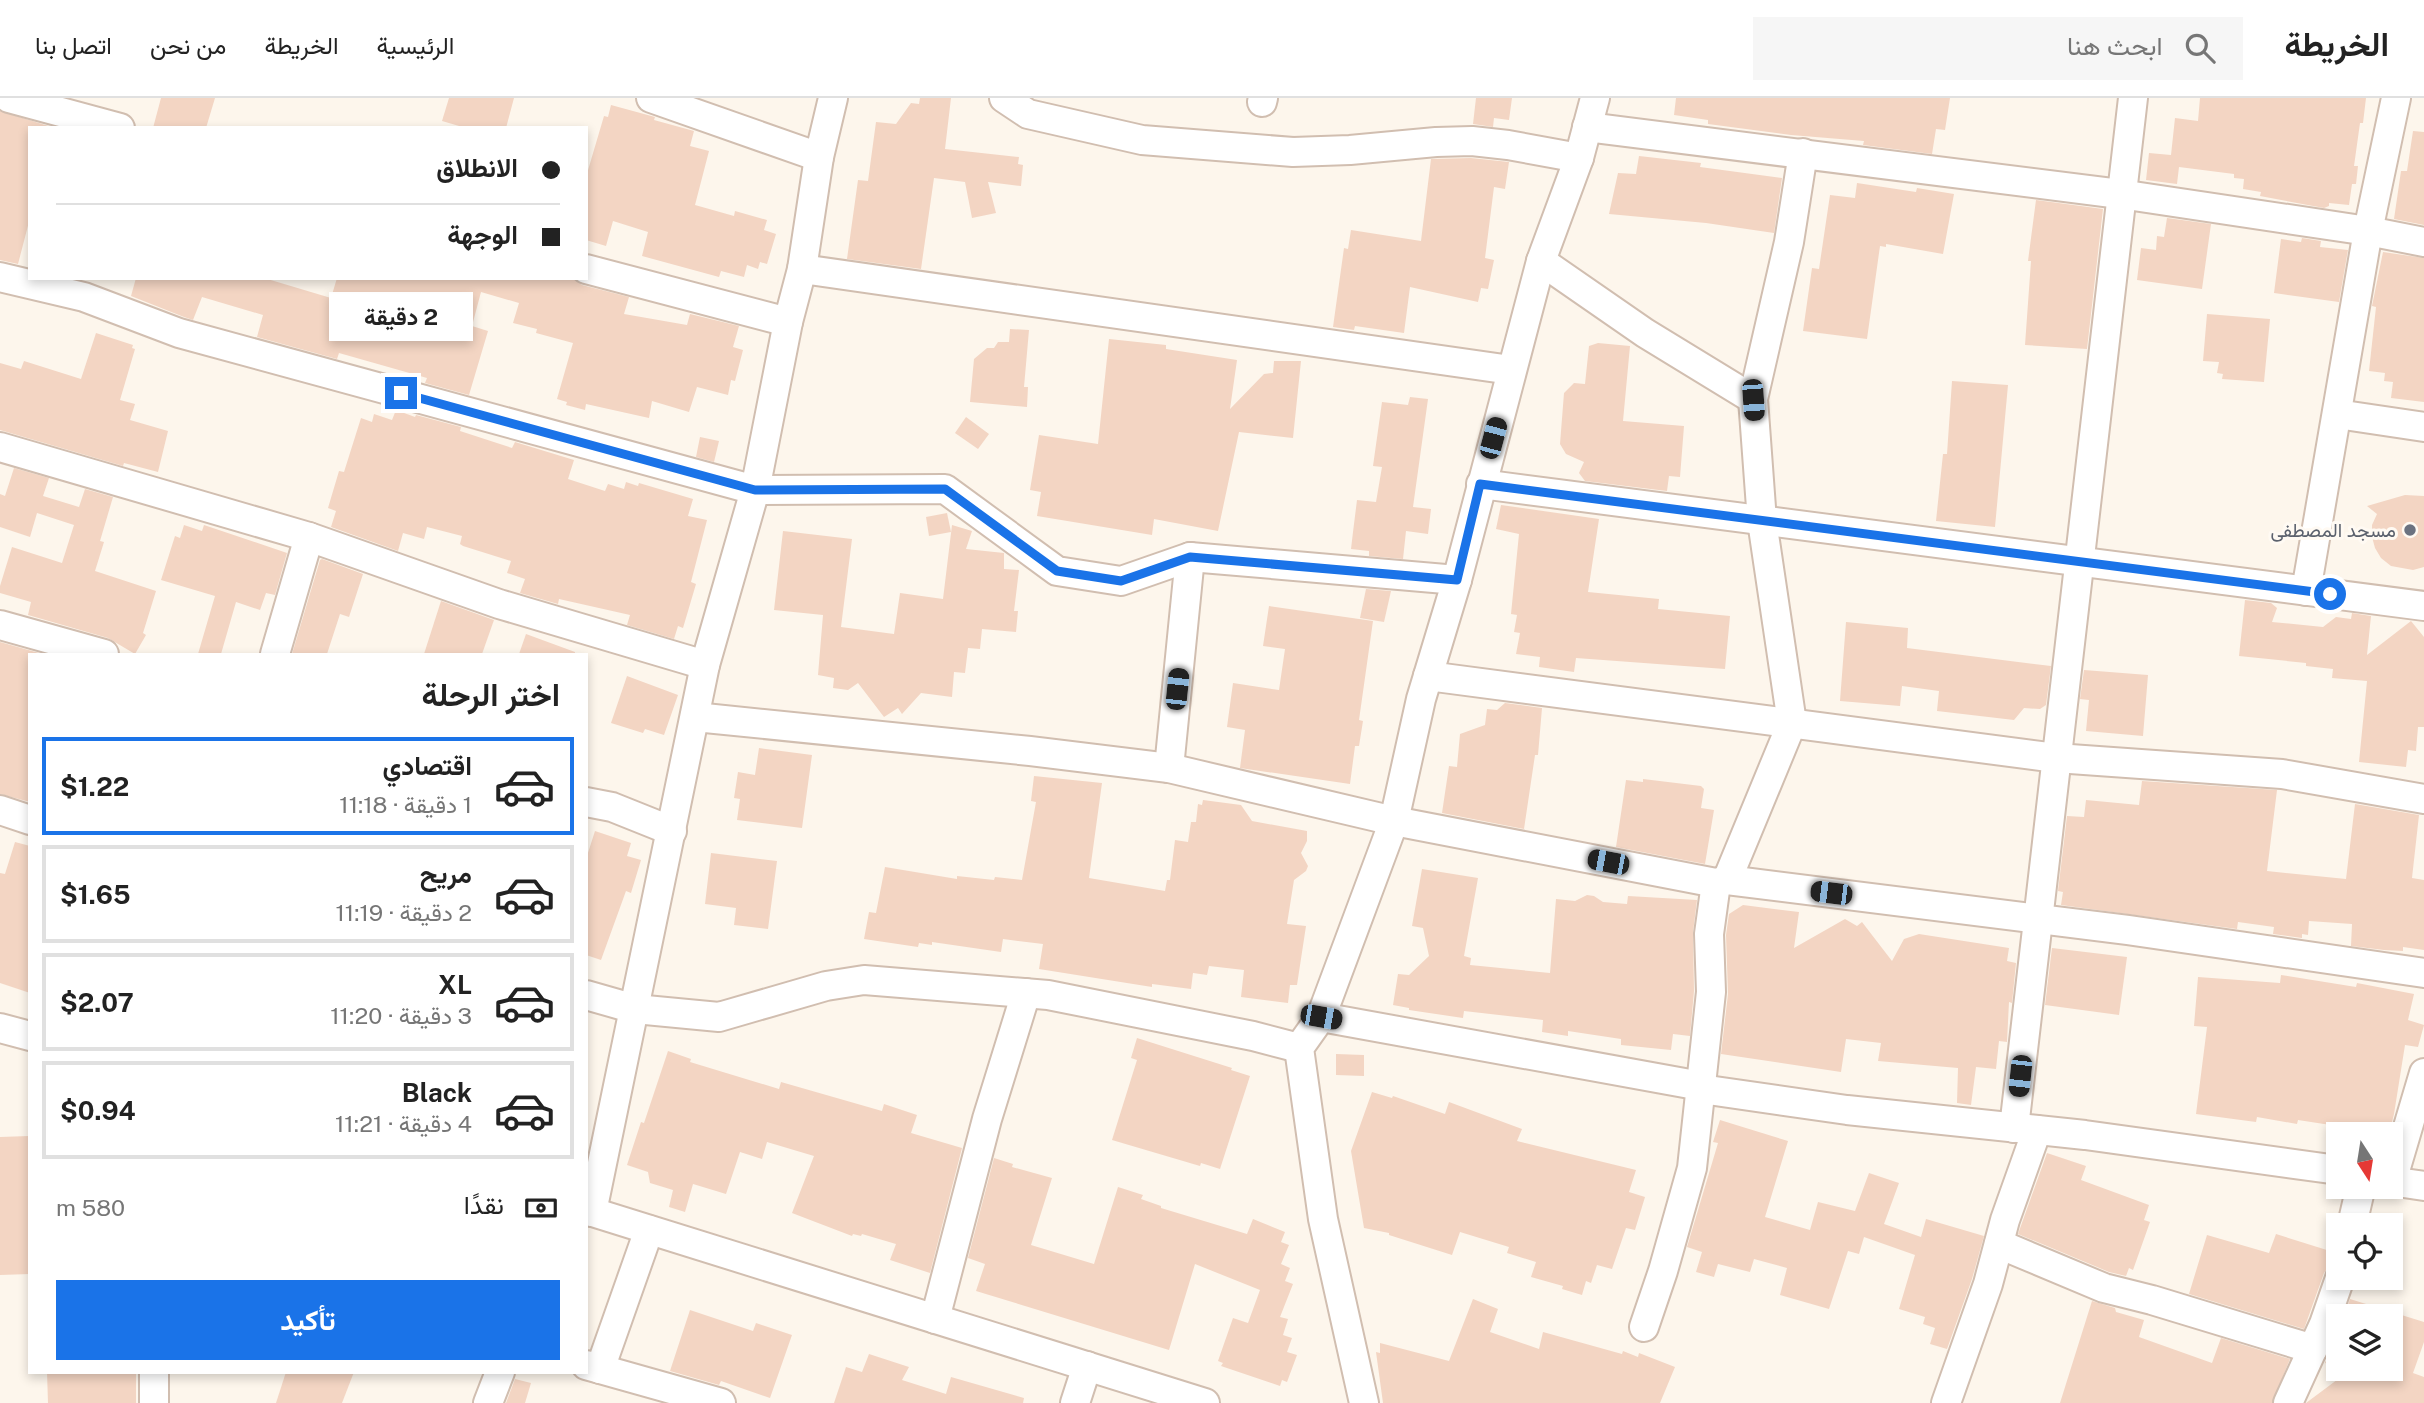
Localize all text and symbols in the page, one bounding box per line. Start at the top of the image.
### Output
search box [1753,17,2243,80]
text: الخريطة [2285,25,2389,63]
icon: search [2181,29,2219,67]
text: ابحث هنا [2067,30,2163,61]
text: اتصل بنا [35,31,112,59]
text: من نحن [150,31,226,59]
text: الخريطة [264,31,339,59]
text: الرئيسية [377,31,454,59]
text: الانطلاق [436,152,518,183]
text: الوجهة [447,219,518,250]
callout: 2 دقيقة [329,292,473,341]
text: 2 دقيقة [364,303,438,330]
route end [385,377,417,409]
car [1742,378,1765,422]
car [1478,415,1509,461]
place label: مسجد المصطفى [2270,519,2396,542]
marker: مسجد المصطفى [2402,522,2418,538]
route start [2314,578,2346,610]
car [1165,667,1190,711]
text: اختر الرحلة [422,676,560,713]
text: اقتصادي [383,750,472,781]
icon: car [493,755,556,818]
text: $1.22 [60,771,129,802]
text: 1 دقيقة · 11:18 [339,791,472,818]
car [1586,848,1631,876]
text: مريح [420,858,472,889]
icon: car [493,863,556,926]
text: $1.65 [60,879,131,910]
car [1809,880,1854,906]
text: 2 دقيقة · 11:19 [336,899,472,926]
text: XL [438,969,472,1000]
icon: car [493,971,556,1034]
text: $2.07 [60,987,134,1018]
text: 3 دقيقة · 11:20 [330,1002,472,1029]
car [1299,1003,1344,1031]
car [2008,1054,2033,1098]
text: Black [402,1077,472,1108]
icon: car [493,1079,556,1142]
text: $0.94 [60,1095,136,1126]
text: 4 دقيقة · 11:21 [335,1110,472,1137]
north arrow [2326,1122,2403,1199]
map controls [2326,1122,2403,1381]
text: نقدًا [464,1189,504,1220]
icon: cash [522,1189,560,1227]
text: 580 m [56,1194,125,1221]
button: locate [2326,1213,2403,1290]
button: تأكيد [56,1280,560,1360]
button: layers [2326,1304,2403,1381]

